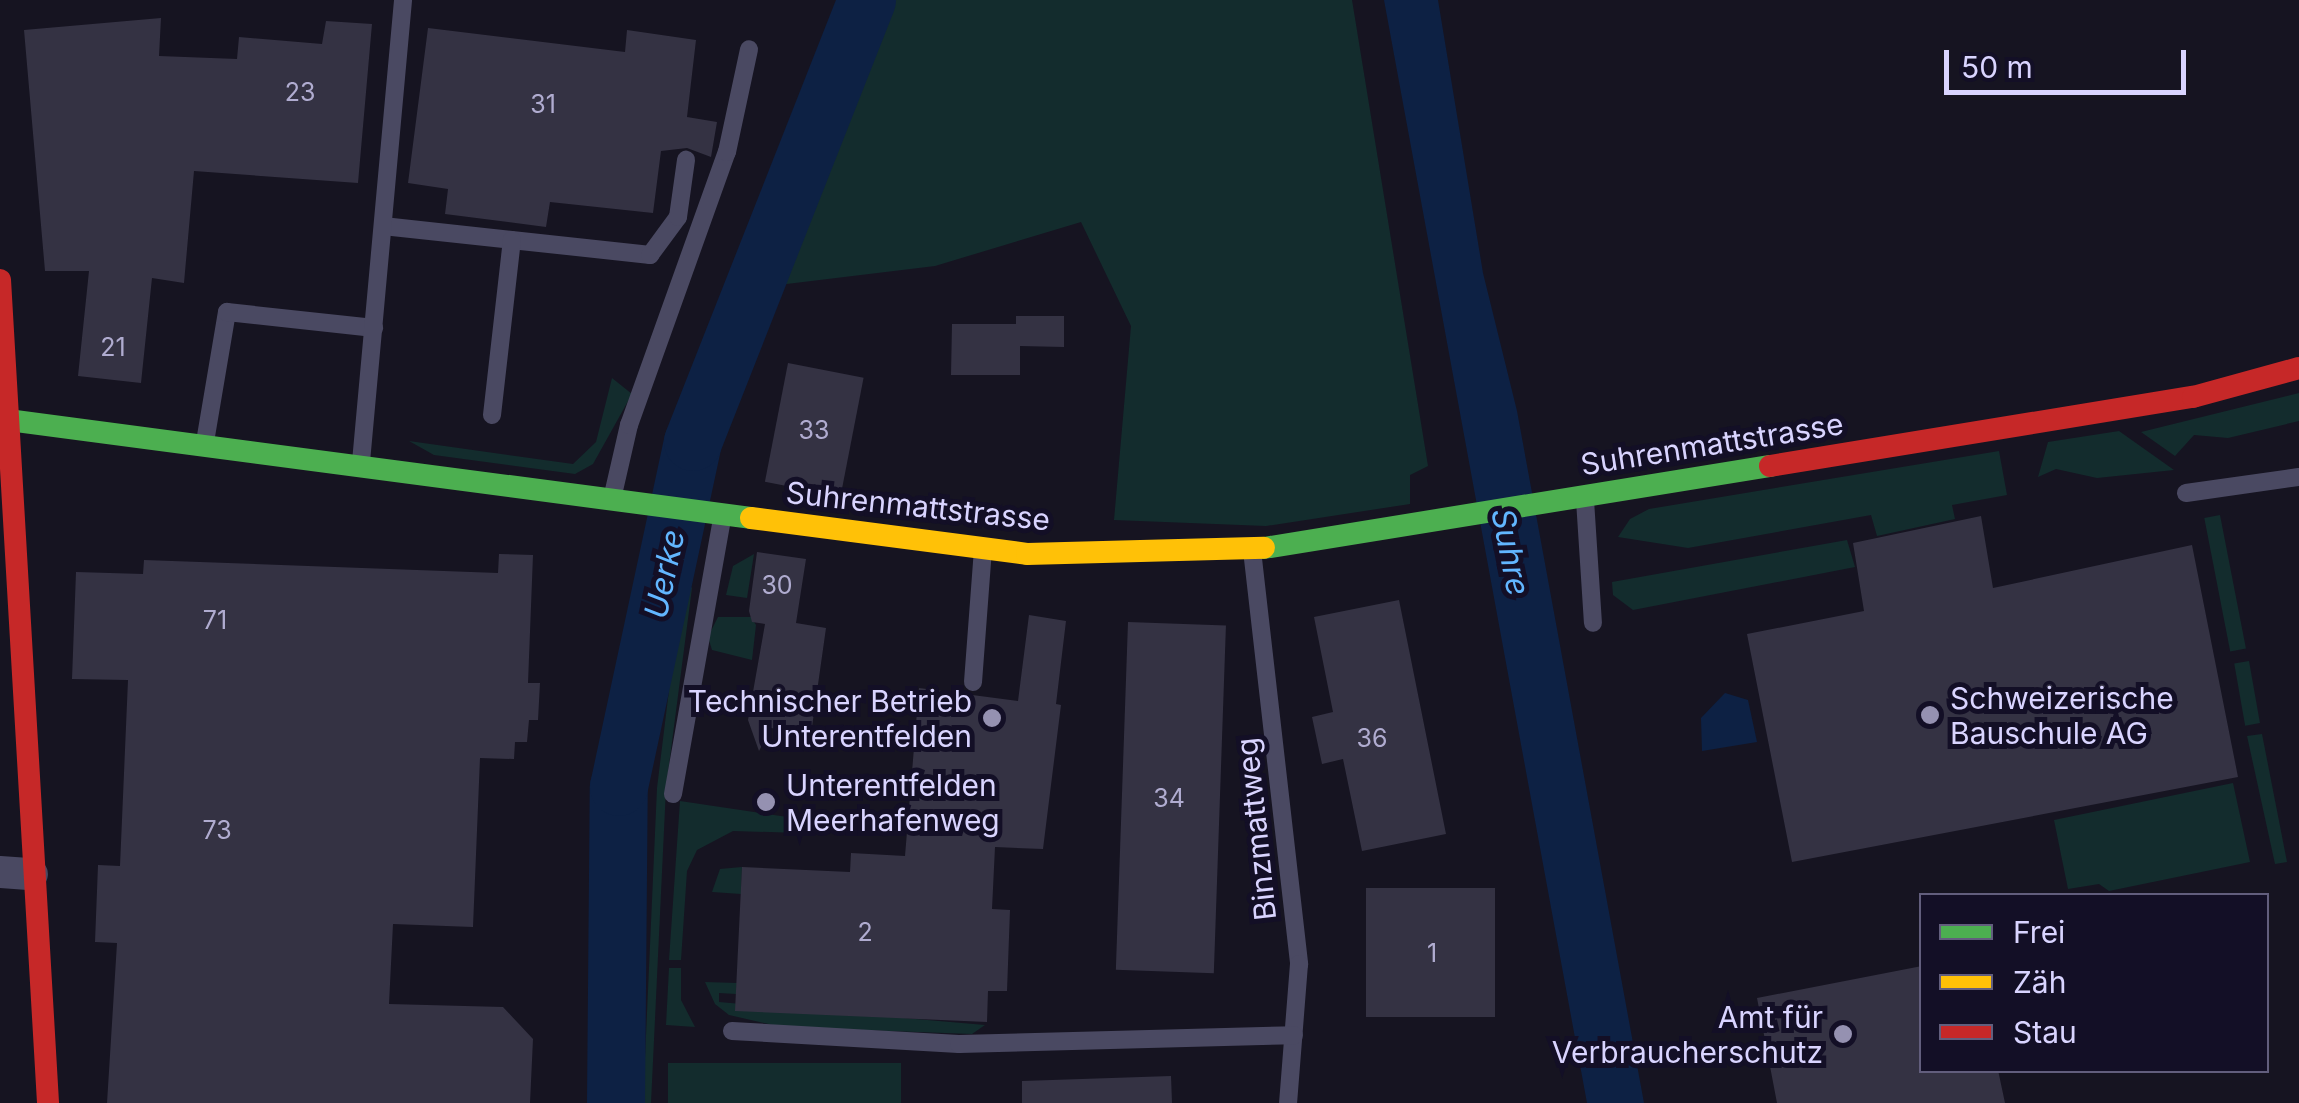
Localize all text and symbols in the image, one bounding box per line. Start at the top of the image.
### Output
scale bar [1949,30,2192,92]
text: 50 m [1961,49,2033,85]
house number: 23 [285,77,315,107]
house number: 31 [530,89,556,119]
house number: 21 [100,332,126,362]
street label: Suhrenmattstrasse [1578,405,1846,483]
house number: 33 [799,415,829,445]
street label: Suhrenmattstrasse [784,474,1052,538]
water label: Suhre [1483,505,1537,599]
water label: Uerke [637,526,693,622]
house number: 30 [761,570,793,600]
house number: 71 [203,605,227,635]
place label: Schweizerische Bauschule AG [1950,680,2174,750]
place label: Technischer Betrieb Unterentfelden [688,683,972,754]
marker: Schweizerische Bauschule AG [1919,704,1941,726]
marker: Technischer Betrieb Unterentfelden [981,707,1003,729]
house number: 36 [1357,723,1387,753]
street label: Binzmattweg [1229,736,1283,922]
place label: Unterentfelden Meerhafenweg [786,767,1000,838]
house number: 34 [1153,783,1185,813]
marker: Unterentfelden Meerhafenweg [755,791,777,813]
house number: 73 [202,815,232,845]
legend [1919,893,2269,1073]
text: Frei [2013,914,2065,950]
house number: 2 [857,917,873,947]
house number: 1 [1427,938,1437,968]
text: Zäh [2013,964,2066,1000]
place label: Amt für Verbraucherschutz [1552,999,1823,1070]
text: Stau [2013,1014,2077,1050]
marker: Amt für Verbraucherschutz [1832,1023,1854,1045]

